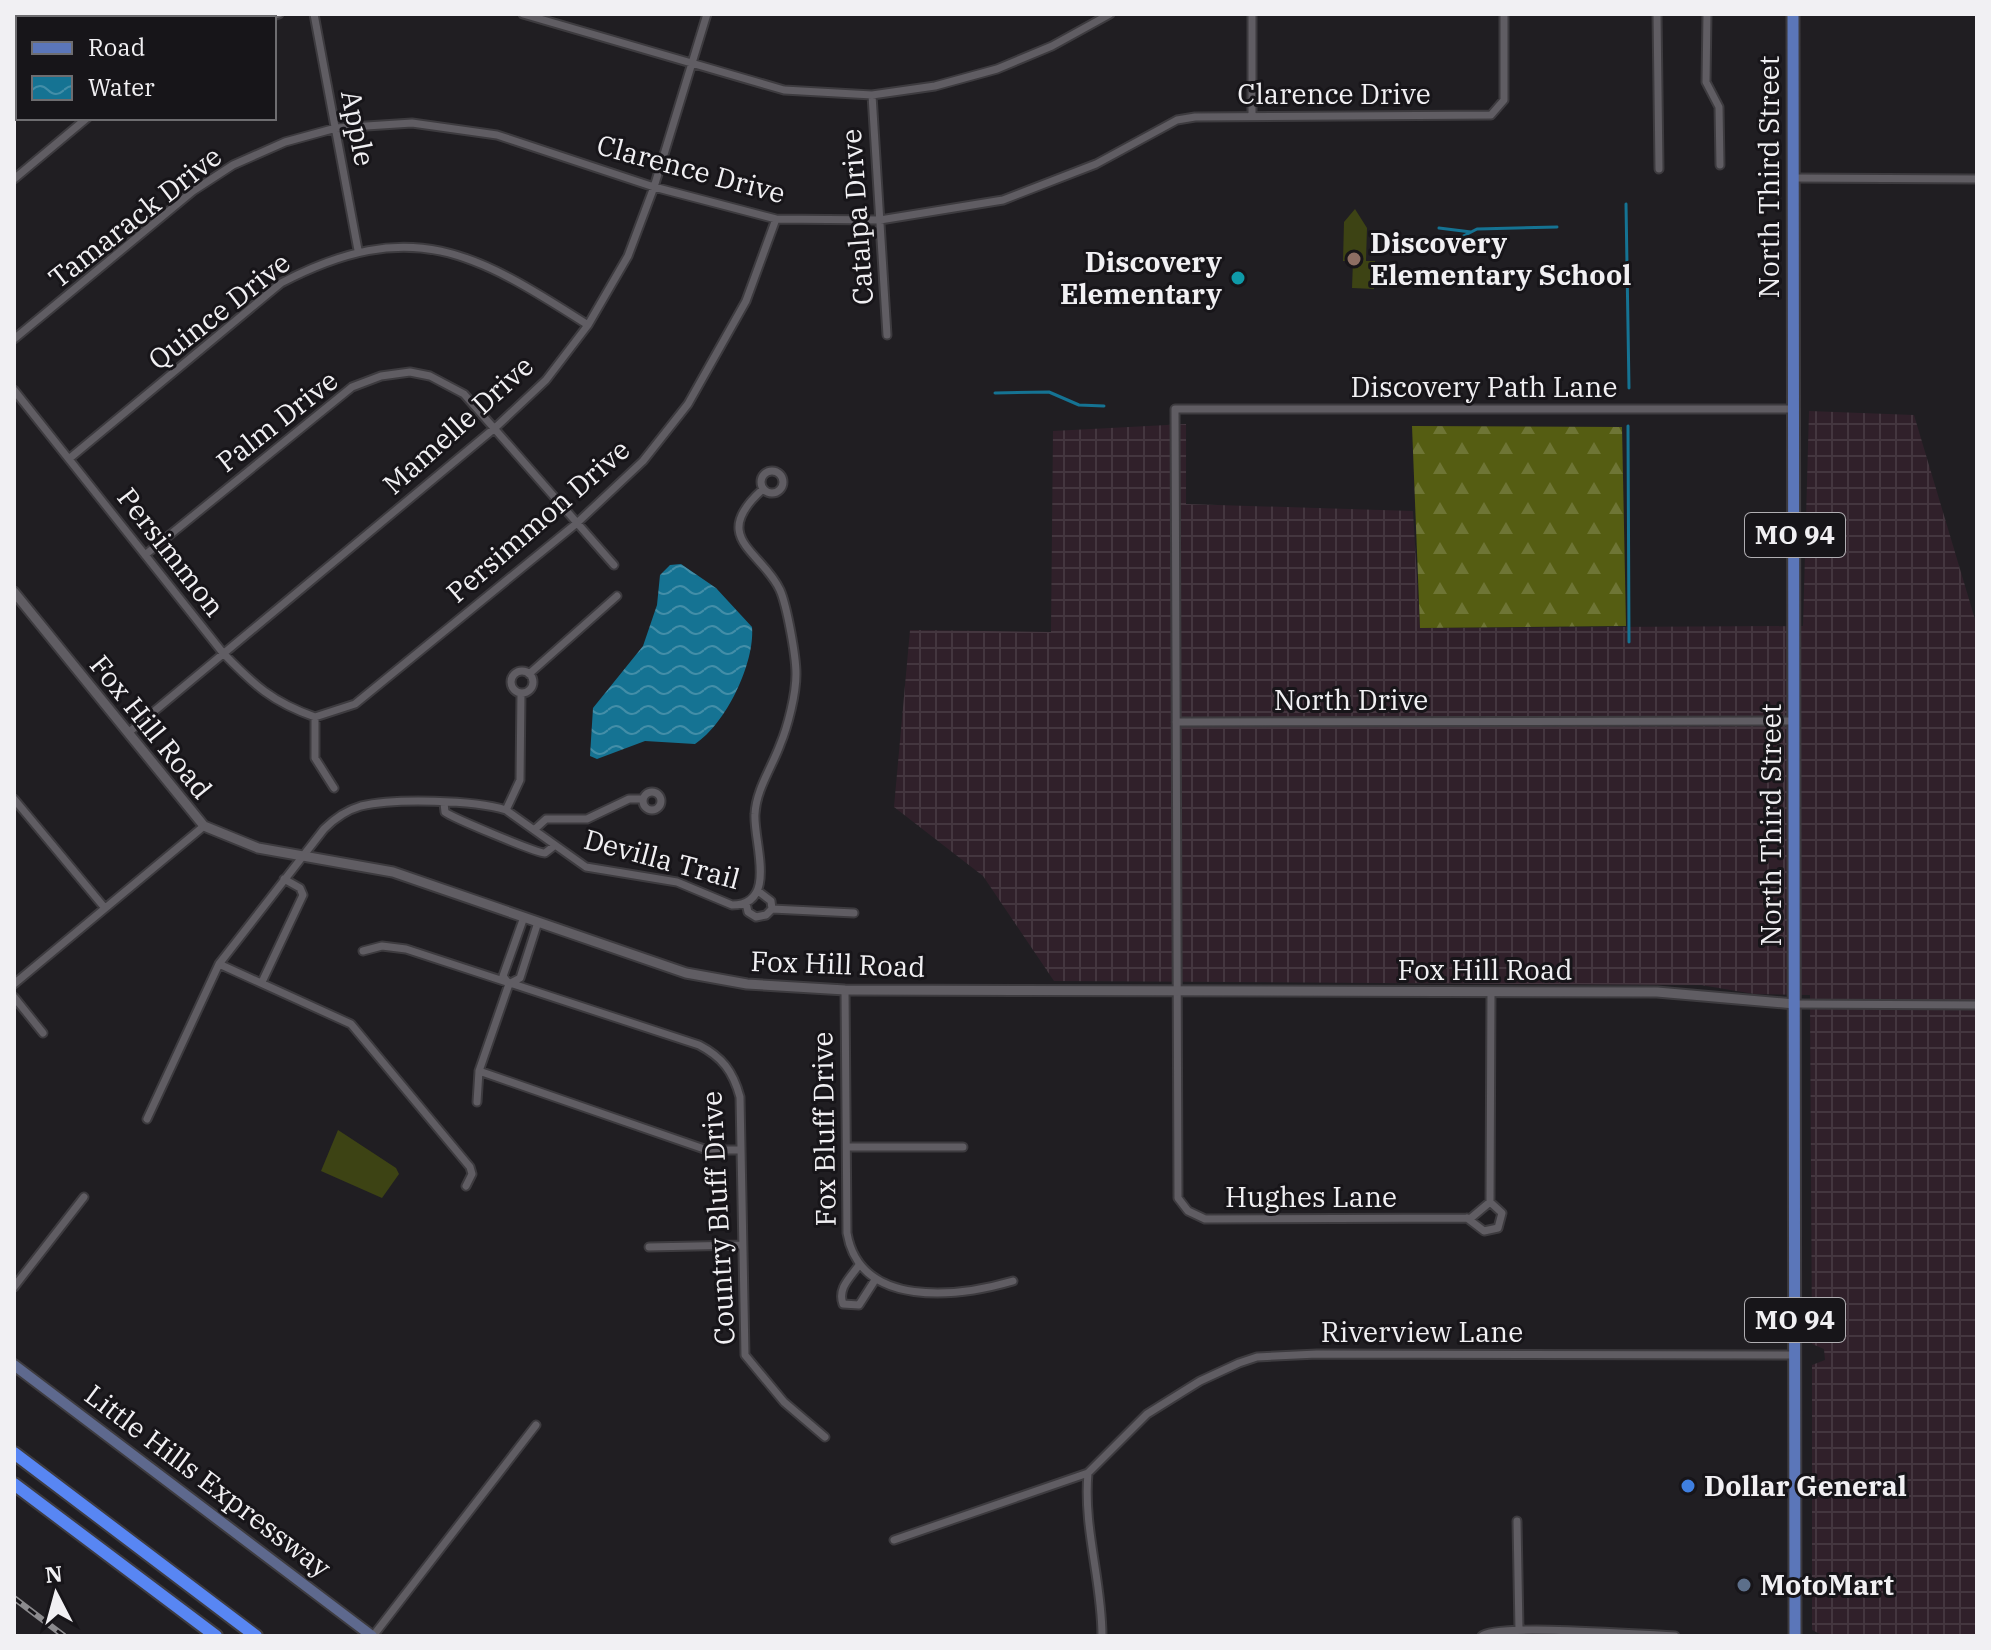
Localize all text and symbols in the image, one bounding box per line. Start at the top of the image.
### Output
legend [16,16,276,120]
text: Road [88,31,145,63]
street label: North Third Street [1750,55,1787,299]
text: Water [88,71,155,103]
street label: Clarence Drive [1237,75,1431,112]
street label: Apple [333,87,384,169]
street label: Clarence Drive [593,126,789,211]
street label: Catalpa Drive [832,128,881,306]
street label: Tamarack Drive [41,137,229,296]
place label: Discovery Elementary School [1370,224,1631,293]
place label: Discovery Elementary [1060,243,1222,312]
street label: Quince Drive [140,244,297,378]
marker: Discovery Elementary School [1345,250,1363,268]
marker: Discovery Elementary [1229,269,1247,287]
street label: Mamelle Drive [375,347,541,502]
street label: Palm Drive [208,362,345,480]
street label: Discovery Path Lane [1350,368,1618,405]
street label: Persimmon Drive [438,431,637,610]
street label: Persimmon [109,480,233,624]
road number: MO 94 [1745,513,1845,557]
street label: Fox Hill Road [82,647,221,806]
street label: North Drive [1274,681,1428,718]
street label: North Third Street [1752,703,1789,947]
street label: Devilla Trail [580,820,744,897]
street label: Fox Hill Road [750,942,926,985]
street label: Fox Hill Road [1398,951,1572,988]
street label: Fox Bluff Drive [803,1031,844,1227]
street label: Country Bluff Drive [692,1090,743,1346]
street label: Hughes Lane [1225,1178,1397,1215]
road number: MO 94 [1745,1298,1845,1342]
street label: Riverview Lane [1321,1313,1523,1350]
street label: Little Hills Expressway [78,1376,339,1585]
place label: Dollar General [1704,1467,1907,1504]
marker: Dollar General [1679,1477,1697,1495]
north arrow [16,1554,96,1634]
text: N [44,1558,64,1589]
place label: MotoMart [1760,1566,1894,1603]
marker: MotoMart [1735,1576,1753,1594]

